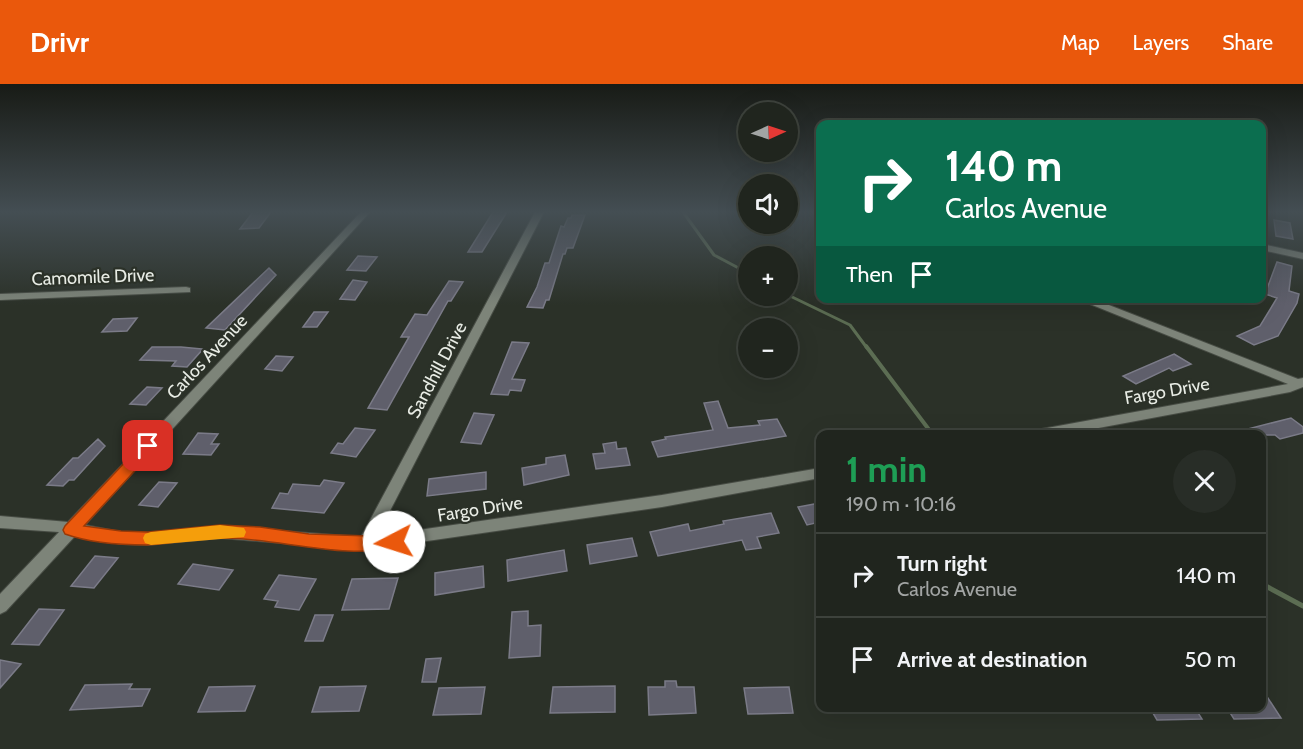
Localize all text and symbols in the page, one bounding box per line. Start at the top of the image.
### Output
text: Drivr [30,25,89,59]
text: Map [1061,30,1100,55]
text: Layers [1133,30,1189,55]
text: Share [1222,30,1273,55]
north arrow [738,102,798,162]
map controls [738,102,798,378]
text: 140 m [945,140,1062,192]
icon: right [846,144,924,222]
button: sound [738,174,798,234]
text: Carlos Avenue [945,192,1107,225]
button: + [738,246,798,306]
icon: arrive [905,258,938,291]
text: Then [846,261,893,288]
street label: Camomile Drive [31,264,155,290]
street label: Carlos Avenue [162,310,252,404]
street label: Sandhill Drive [402,318,472,422]
button: − [738,318,798,378]
street label: Fargo Drive [1123,373,1211,409]
pin [122,420,173,471]
icon: arrive [131,429,164,462]
text: 1 min [846,447,927,491]
button: close [1173,450,1236,513]
street label: Fargo Drive [436,491,524,527]
text: 190 m · 10:16 [846,492,956,516]
position arrow [362,510,426,574]
text: Turn right [897,550,987,577]
icon: right [846,559,879,592]
text: 140 m [1177,562,1236,589]
text: Carlos Avenue [897,577,1017,601]
icon: arrive [846,643,879,676]
text: Arrive at destination [897,646,1087,673]
text: 50 m [1184,646,1236,673]

